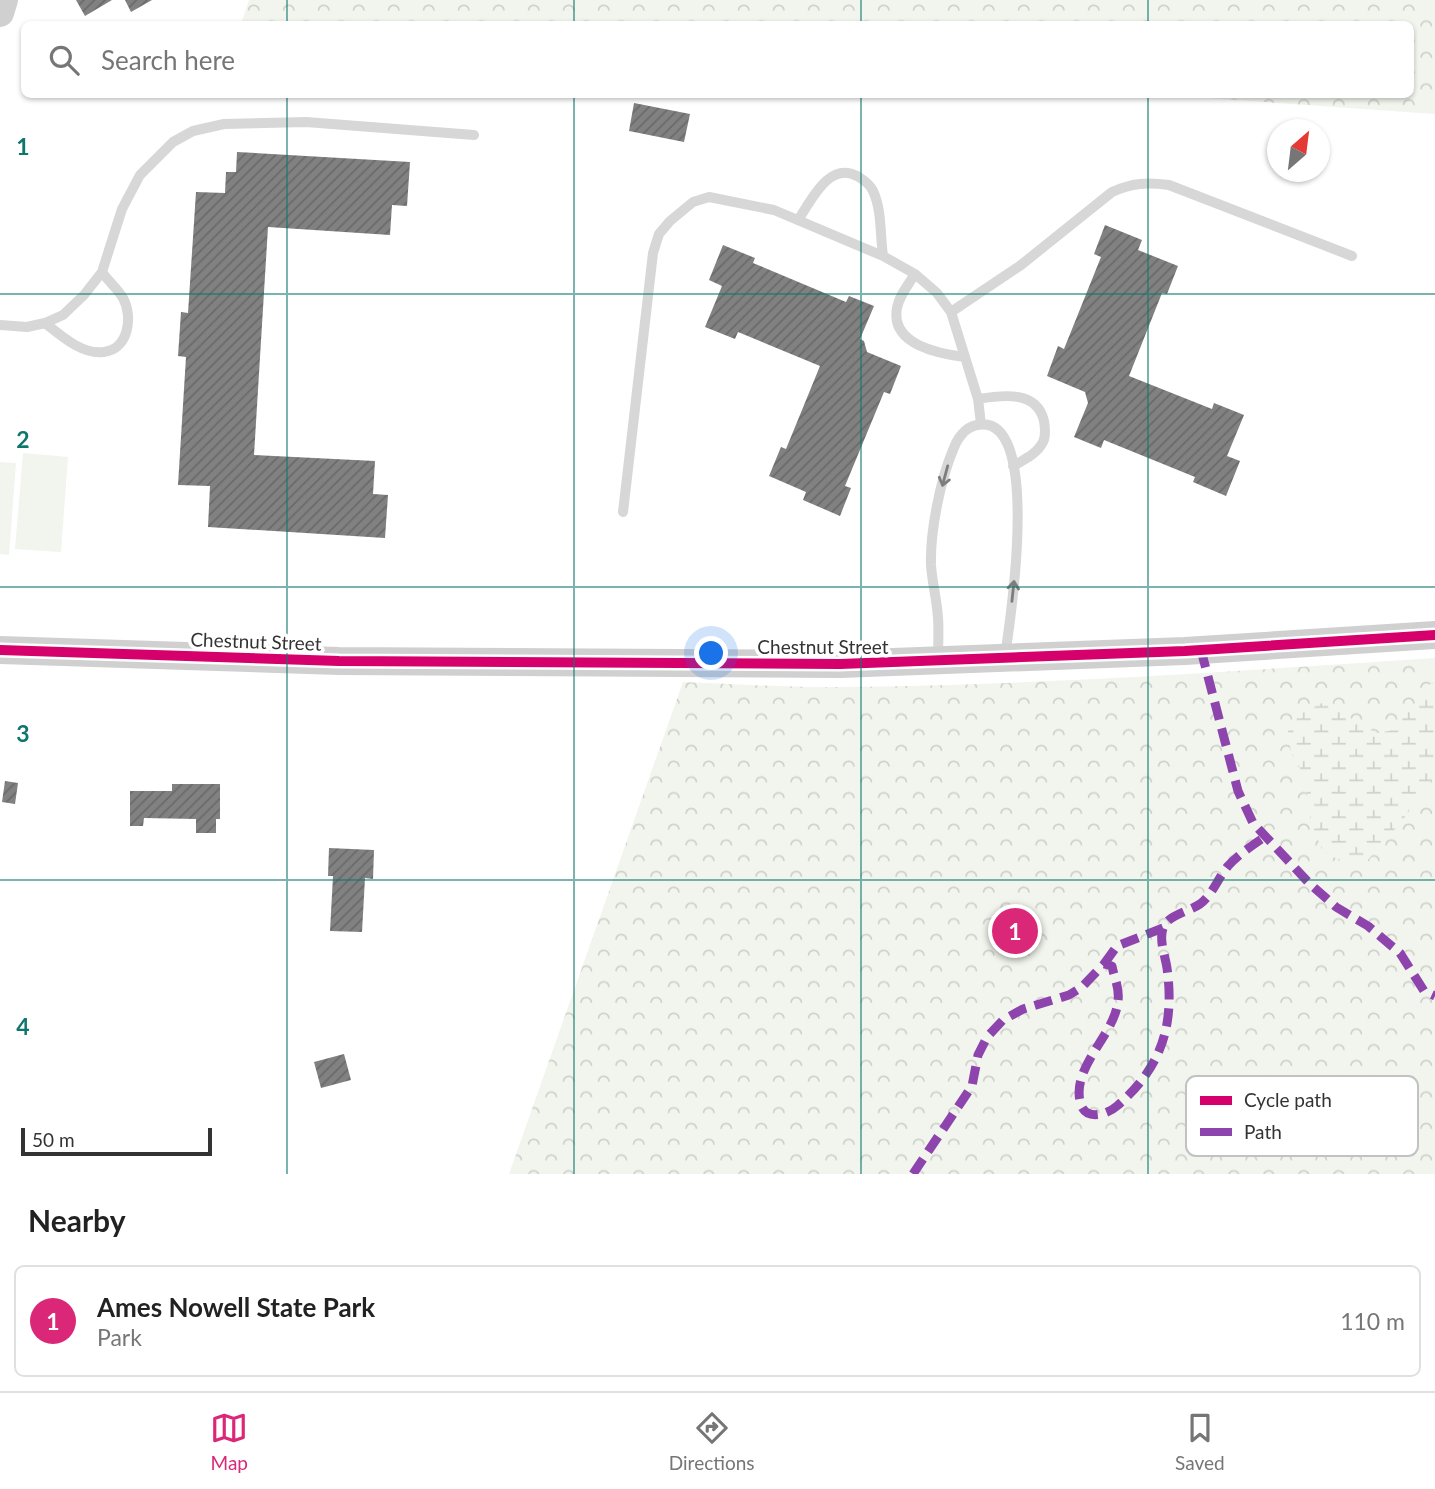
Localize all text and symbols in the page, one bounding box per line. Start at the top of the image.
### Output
search box [21,21,1414,98]
icon: search [45,41,83,79]
text: Search here [101,44,235,76]
north arrow [1267,119,1330,182]
text: 1 [16,132,30,160]
text: 2 [16,425,30,453]
one-way arrow [938,464,951,487]
one-way arrow [1006,581,1019,603]
street label: Chestnut Street [190,627,322,655]
street label: Chestnut Street [757,635,889,658]
your location [694,636,728,670]
text: 3 [16,719,30,747]
pin: 1 [992,905,1038,957]
text: 4 [16,1012,30,1040]
legend [1186,1076,1418,1156]
text: Cycle path [1244,1088,1332,1111]
text: Path [1244,1120,1282,1143]
scale bar [21,1125,212,1157]
text: 50 m [32,1128,75,1151]
text: Nearby [28,1202,126,1238]
text: Ames Nowell State Park [97,1291,375,1323]
text: 1 [46,1307,60,1335]
text: 110 m [1340,1307,1405,1335]
text: Park [97,1323,142,1351]
tab: Map [210,1409,248,1474]
tab: Directions [669,1409,755,1474]
tab: Saved [1175,1409,1225,1474]

